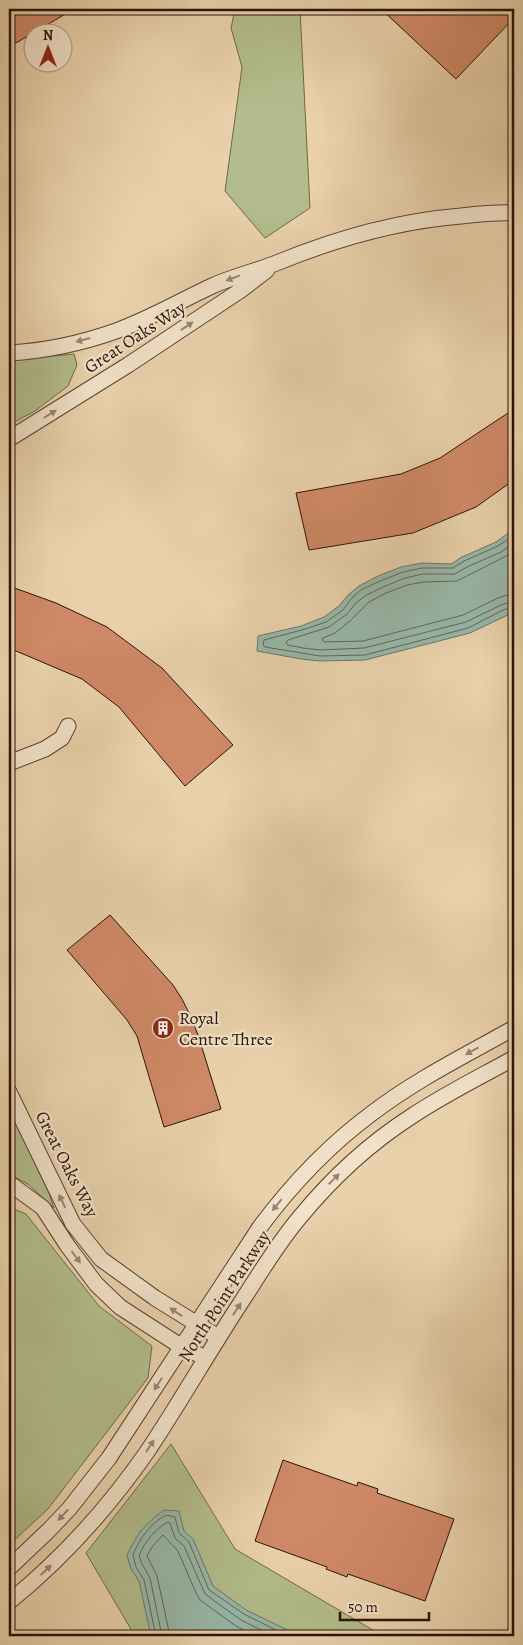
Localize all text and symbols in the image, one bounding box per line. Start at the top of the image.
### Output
north arrow [22,22,72,72]
text: N [43,26,53,45]
one-way arrow [225,275,240,282]
street label: Great Oaks Way [80,295,191,379]
one-way arrow [180,321,194,331]
one-way arrow [75,336,90,344]
one-way arrow [44,409,57,418]
place label: Royal Centre Three [179,1006,273,1051]
building icon: Royal Centre Three [151,1016,175,1040]
one-way arrow [464,1047,479,1055]
street label: Great Oaks Way [30,1107,105,1222]
one-way arrow [328,1174,340,1186]
one-way arrow [58,1194,66,1208]
one-way arrow [271,1198,282,1211]
street label: North Point Parkway [172,1225,276,1366]
one-way arrow [71,1250,81,1264]
one-way arrow [232,1302,242,1316]
one-way arrow [170,1307,183,1317]
one-way arrow [153,1377,163,1391]
one-way arrow [145,1440,155,1453]
one-way arrow [57,1509,69,1521]
one-way arrow [39,1564,51,1576]
scale bar [340,1590,429,1622]
text: 50 m [348,1597,378,1617]

